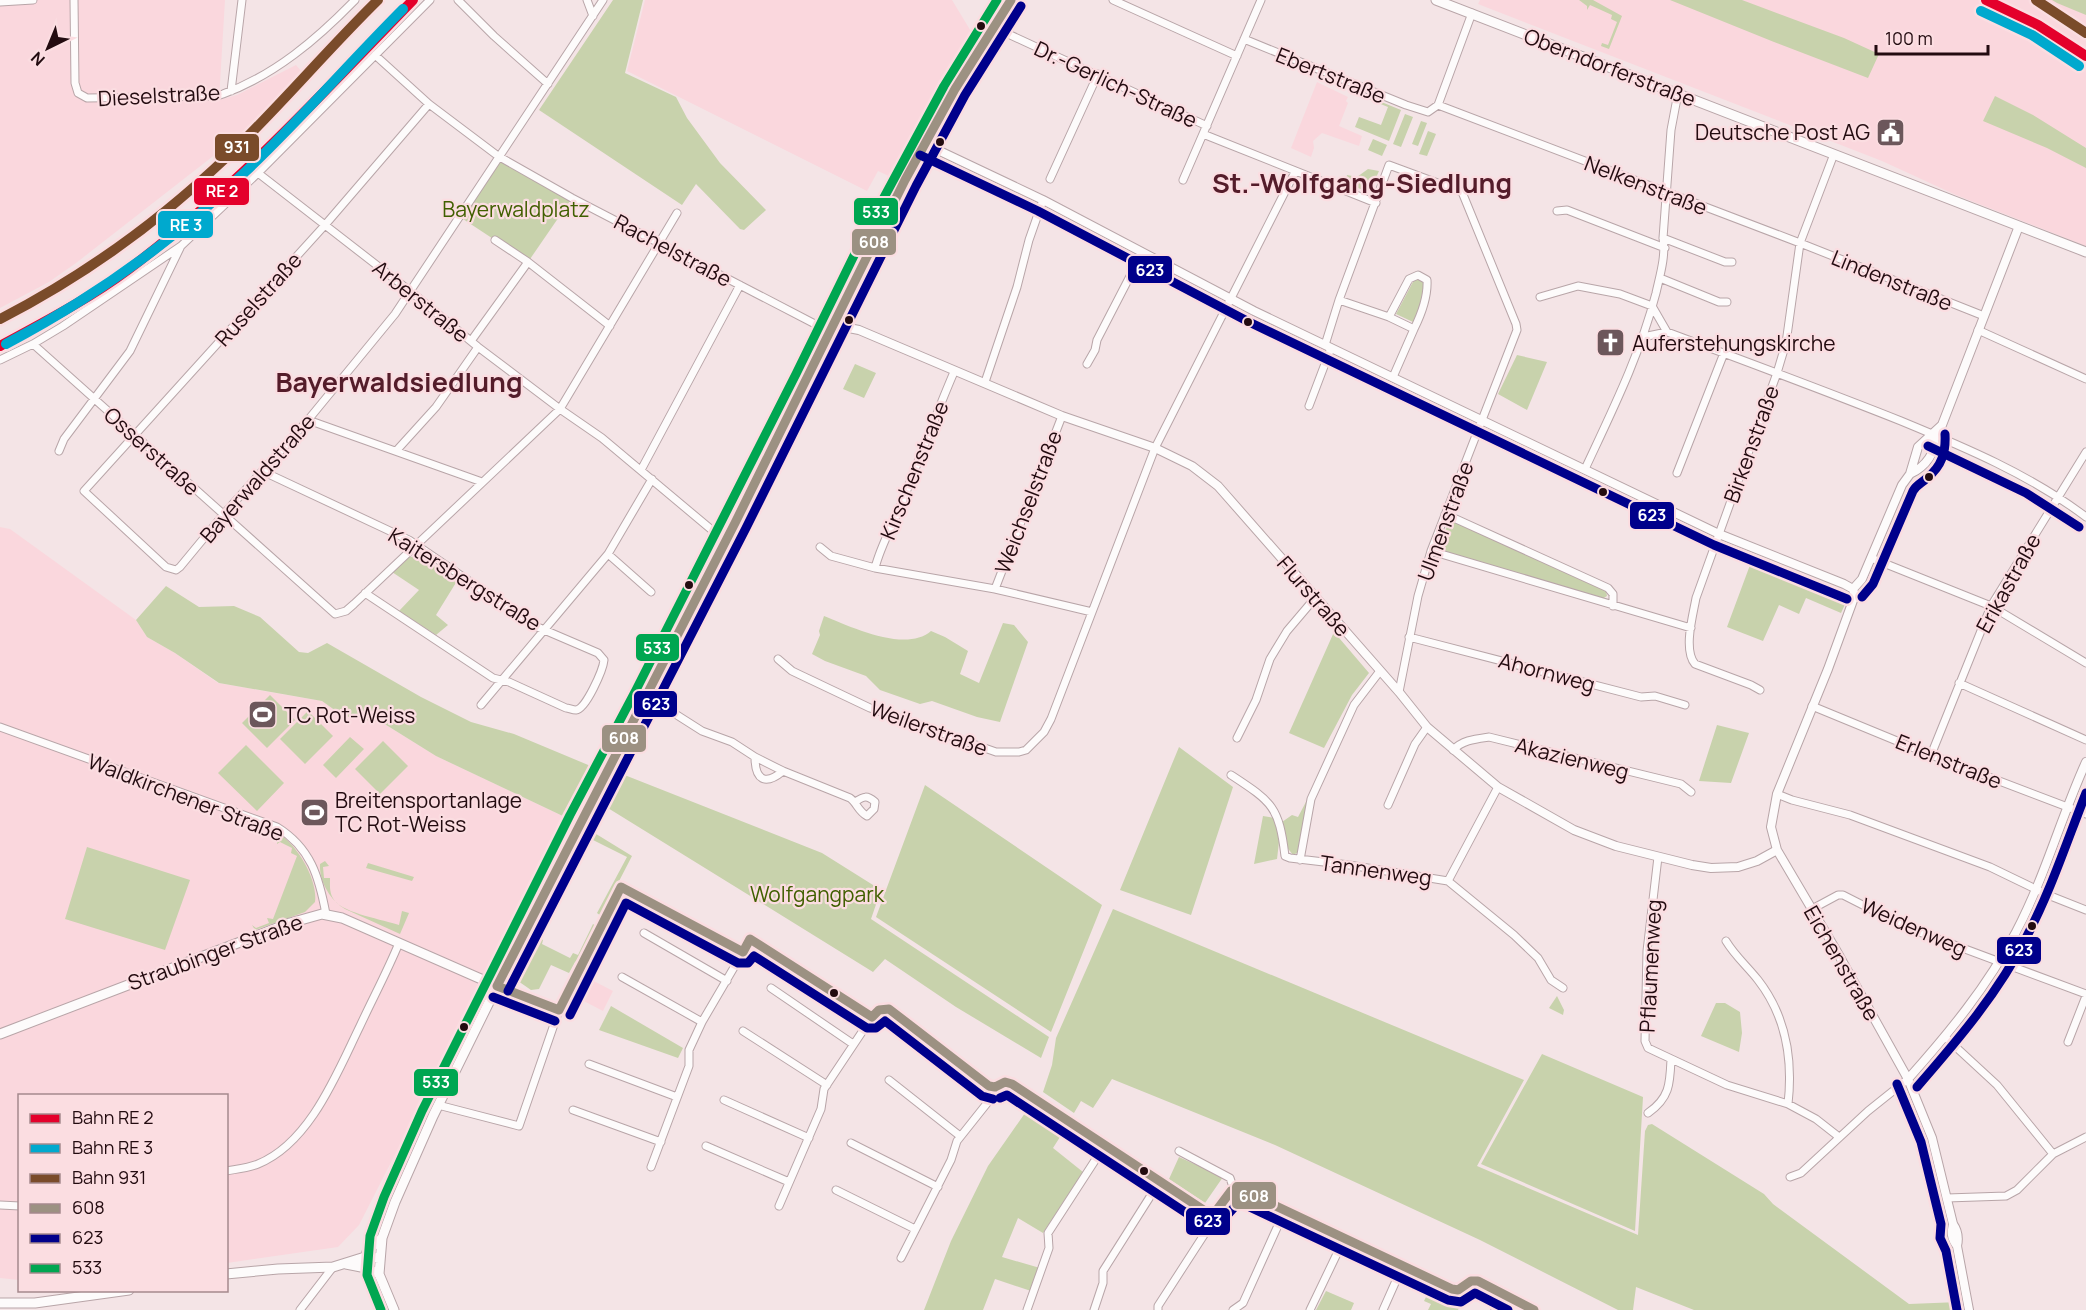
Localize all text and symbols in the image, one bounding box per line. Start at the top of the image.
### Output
north arrow [18,18,78,78]
scale bar [1876,18,1988,56]
unlabelled marker [975,20,987,32]
street label: Oberndorferstraße [1520,21,1700,113]
text: 100 m [1885,26,1933,50]
street label: Dr.-Gerlich-Straße [1030,34,1202,134]
street label: Ebertstraße [1272,40,1390,110]
text: N [26,47,49,71]
street label: Dieselstraße [97,78,221,112]
public building icon: Deutsche Post AG [1875,116,1907,148]
place label: Deutsche Post AG [1695,118,1870,146]
line badge: 931 [214,133,260,162]
text: 931 [224,136,250,158]
unlabelled marker [934,136,946,148]
street label: Nelkenstraße [1581,149,1711,221]
district label: St.-Wolfgang-Siedlung [1212,164,1512,201]
line badge: RE 2 [193,177,250,206]
text: RE 2 [206,180,238,202]
park label: Bayerwaldplatz [442,195,590,223]
line badge: 533 [853,197,899,226]
text: 533 [862,201,890,223]
street label: Rachelstraße [609,207,737,293]
line badge: RE 3 [157,210,214,239]
text: RE 3 [170,214,202,236]
line badge: 608 [851,228,897,256]
text: 608 [859,231,889,253]
street label: Lindenstraße [1827,243,1957,317]
street label: Ruselstraße [208,246,308,352]
street label: Arberstraße [367,254,475,348]
line badge: 623 [1127,255,1173,284]
text: 623 [1136,259,1164,281]
unlabelled marker [843,314,855,326]
unlabelled marker [1242,316,1254,328]
church icon: Auferstehungskirche [1595,327,1627,359]
place label: Auferstehungskirche [1632,329,1835,357]
district label: Bayerwaldsiedlung [275,363,523,400]
street label: Birkenstraße [1717,381,1785,507]
street label: Kirschenstraße [873,397,955,543]
street label: Osserstraße [98,401,206,501]
street label: Bayerwaldstraße [193,408,321,548]
street label: Weichselstraße [988,427,1068,577]
street label: Ulmenstraße [1410,458,1480,584]
unlabelled marker [1923,471,1935,483]
unlabelled marker [1597,486,1609,498]
line badge: 623 [1629,501,1675,530]
text: 623 [1638,504,1666,526]
street label: Kaitersbergstraße [383,521,547,637]
street label: Erikastraße [1969,528,2047,638]
street label: Flurstraße [1271,550,1357,642]
unlabelled marker [683,579,695,591]
line badge: 533 [635,633,680,662]
text: 533 [643,637,671,659]
street label: Ahornweg [1496,646,1598,698]
line badge: 623 [633,690,678,718]
text: 623 [642,693,670,715]
street label: Weilerstraße [866,694,992,762]
sports icon: TC Rot-Weiss [247,699,279,731]
place label: TC Rot-Weiss [284,701,415,729]
line badge: 608 [601,724,647,753]
text: 608 [609,727,639,749]
street label: Erlenstraße [1892,727,2006,795]
street label: Akazienweg [1512,730,1632,786]
street label: Waldkirchener Straße [84,747,288,847]
place label: Breitensportanlage TC Rot-Weiss [335,786,522,838]
sports icon: Breitensportanlage TC Rot-Weiss [298,796,330,828]
street label: Tannenweg [1318,848,1434,892]
park label: Wolfgangpark [750,880,885,908]
street label: Weidenweg [1857,891,1971,963]
street label: Pflaumenweg [1633,899,1667,1033]
street label: Eichenstraße [1798,900,1886,1026]
street label: Straubinger Straße [124,907,306,997]
unlabelled marker [2026,920,2038,932]
line badge: 623 [1996,936,2042,965]
text: 623 [2005,939,2033,961]
unlabelled marker [828,987,840,999]
unlabelled marker [458,1021,470,1033]
line badge: 533 [413,1068,459,1097]
text: 533 [422,1071,450,1093]
legend [18,1094,228,1292]
text: Bahn RE 2 [72,1105,154,1129]
text: Bahn RE 3 [72,1135,153,1159]
text: Bahn 931 [72,1165,146,1189]
unlabelled marker [1138,1165,1150,1177]
line badge: 608 [1231,1181,1277,1210]
text: 608 [1239,1185,1269,1207]
text: 608 [72,1195,105,1219]
line badge: 623 [1185,1207,1231,1236]
text: 623 [1194,1210,1222,1232]
text: 623 [72,1225,103,1249]
text: 533 [72,1255,102,1279]

